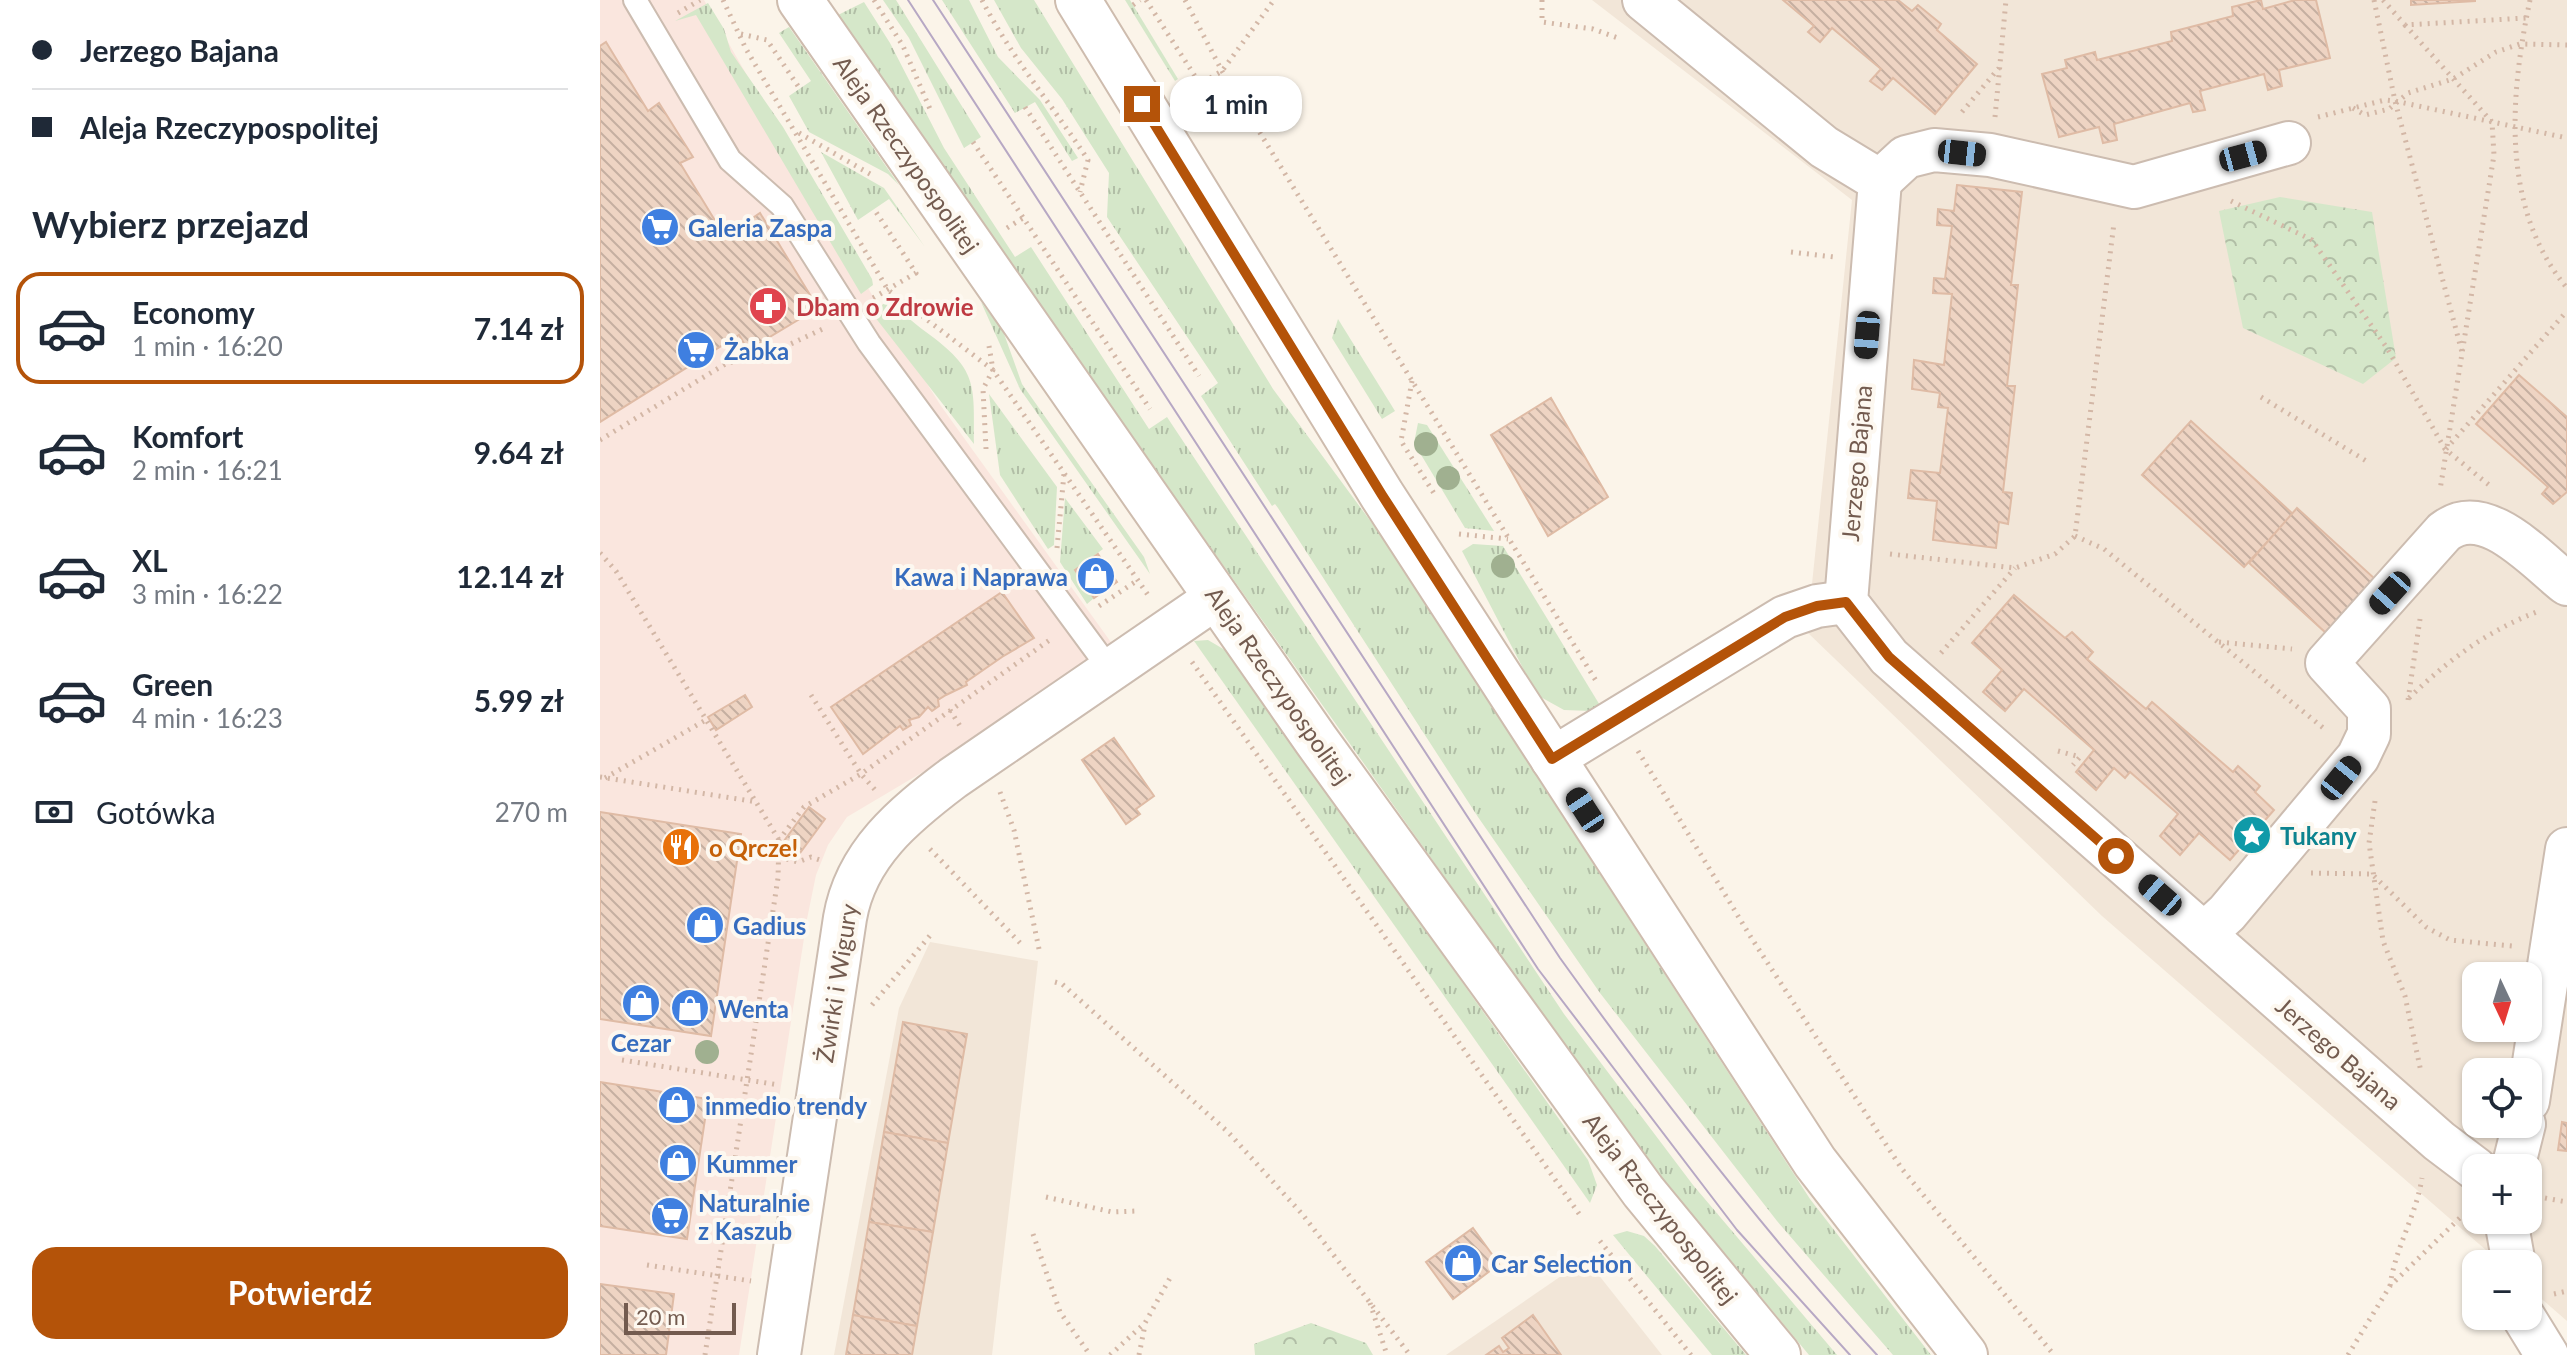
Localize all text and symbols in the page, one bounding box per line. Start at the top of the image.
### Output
text: Jerzego Bajana [80,32,279,68]
street label: Aleja Rzeczypospolitej [828,50,986,258]
callout: 1 min [1170,76,1302,132]
route end [1124,86,1160,122]
text: 1 min [1204,88,1268,120]
text: Aleja Rzeczypospolitej [80,109,379,145]
car [2217,138,2269,174]
car [1937,139,1987,167]
text: Wybierz przejazd [32,202,309,246]
supermarket icon: Galeria Zaspa [639,206,681,248]
place label: Galeria Zaspa [688,213,832,242]
pharmacy icon: Dbam o Zdrowie [747,285,789,327]
icon: car [36,292,108,364]
place label: Dbam o Zdrowie [796,292,974,321]
text: Economy [132,294,255,330]
text: 7.14 zł [474,310,564,346]
car [1853,310,1881,360]
supermarket icon: Żabka [675,329,717,371]
text: 1 min · 16:20 [132,330,283,362]
place label: Żabka [724,336,789,365]
street label: Jerzego Bajana [1835,384,1877,542]
icon: car [36,416,108,488]
text: Komfort [132,418,243,454]
text: 9.64 zł [474,434,564,470]
text: 2 min · 16:21 [132,454,283,486]
icon: car [36,540,108,612]
text: XL [132,542,168,578]
shop icon: Kawa i Naprawa [1075,555,1117,597]
text: 12.14 zł [456,558,564,594]
place label: Kawa i Naprawa [894,562,1068,591]
car [2365,567,2415,619]
text: 3 min · 16:22 [132,578,283,610]
street label: Aleja Rzeczypospolitej [1200,581,1358,789]
icon: car [36,664,108,736]
text: Green [132,666,213,702]
text: 5.99 zł [474,682,564,718]
text: 4 min · 16:23 [132,702,283,734]
car [2317,752,2365,804]
car [1562,783,1608,837]
icon: cash [32,790,76,834]
text: Gotówka [96,794,216,830]
text: 270 m [495,796,568,828]
place icon: Tukany [2231,814,2273,856]
place label: Tukany [2280,821,2357,850]
restaurant icon: o Qrcze! [660,826,702,868]
place label: o Qrcze! [709,833,798,862]
route start [2098,838,2134,874]
car [2134,870,2186,920]
street label: Żwirki i Wigury [809,901,863,1064]
shop icon: Gadius [684,904,726,946]
place label: Gadius [733,911,806,940]
north arrow [2462,962,2542,1042]
map controls [2462,962,2542,1330]
shop icon: Cezar [620,982,662,1024]
shop icon: Wenta [669,987,711,1029]
street label: Jerzego Bajana [2270,991,2408,1115]
place label: Wenta [718,994,789,1023]
place label: Cezar [611,1028,671,1057]
button: locate [2462,1058,2542,1138]
shop icon: inmedio trendy [656,1084,698,1126]
place label: inmedio trendy [705,1091,867,1120]
street label: Aleja Rzeczypospolitej [1577,1107,1745,1309]
shop icon: Kummer [657,1142,699,1184]
place label: Kummer [706,1149,797,1178]
button: + [2462,1154,2542,1234]
place label: Naturalnie z Kaszub [698,1188,810,1245]
supermarket icon: Naturalnie z Kaszub [649,1195,691,1237]
shop icon: Car Selection [1442,1242,1484,1284]
button: Potwierdź [32,1247,568,1339]
place label: Car Selection [1491,1249,1632,1278]
button: − [2462,1250,2542,1330]
scale bar [624,1299,736,1335]
text: 20 m [636,1303,685,1330]

